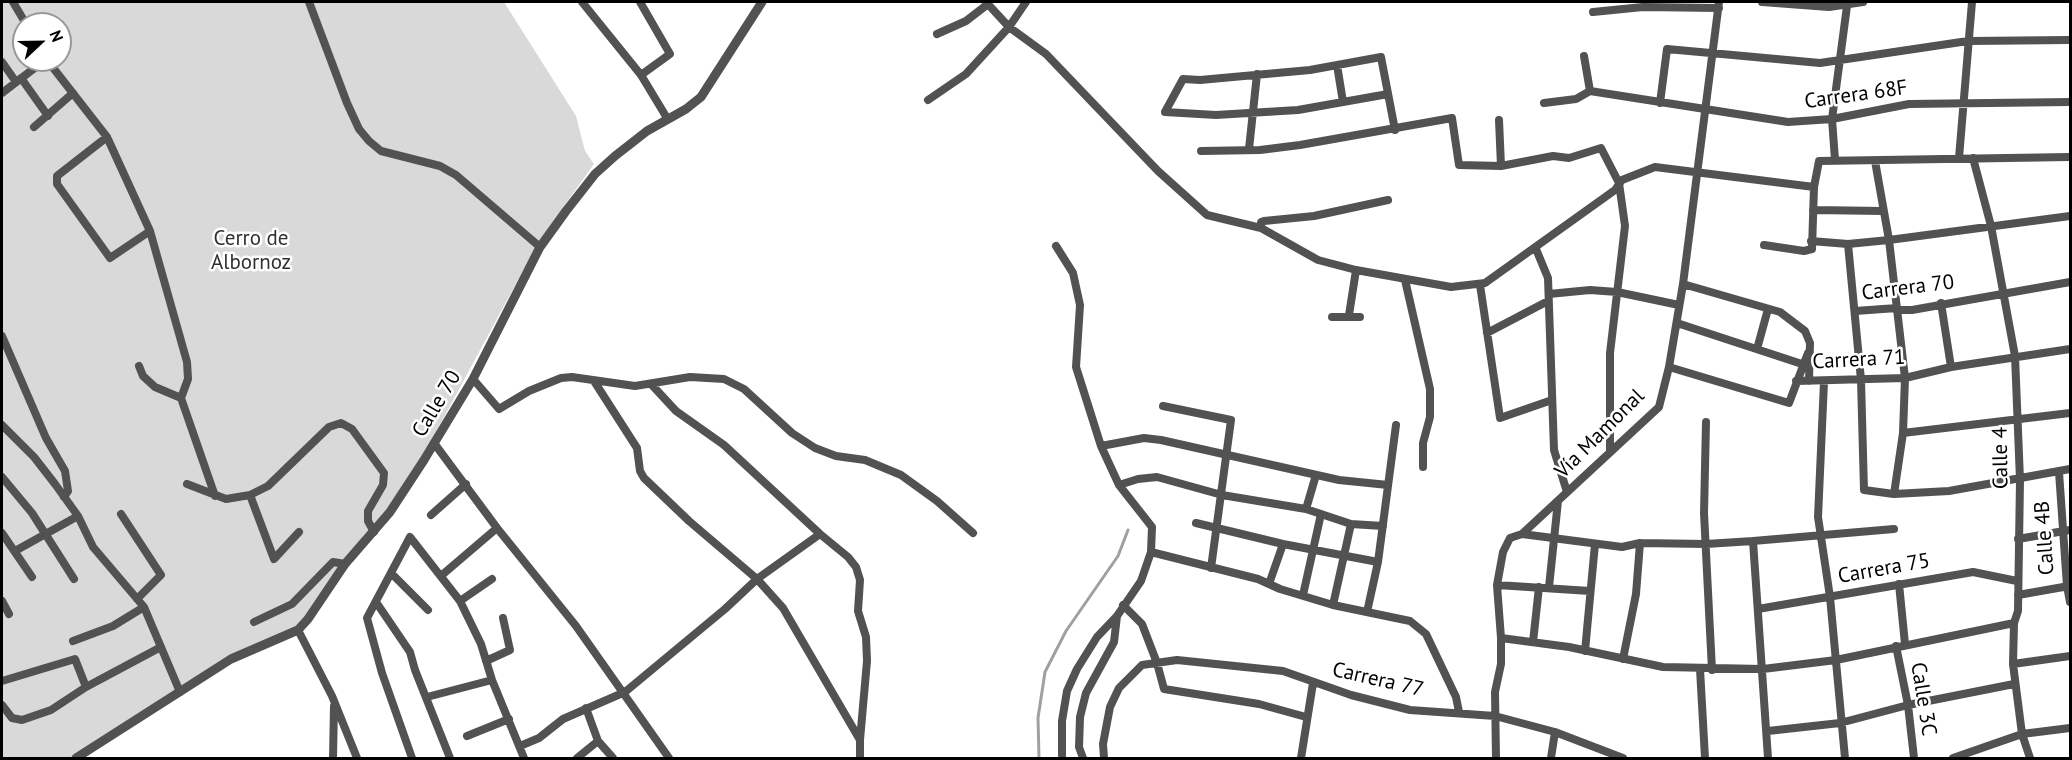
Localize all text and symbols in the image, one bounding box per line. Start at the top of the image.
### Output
north arrow [12,12,72,72]
text: N [46,27,68,45]
street label: Carrera 68F [1803,75,1909,115]
park label: Cerro de Albornoz [211,226,291,276]
street label: Carrera 70 [1860,270,1956,306]
street label: Carrera 71 [1812,345,1906,375]
street label: Calle 70 [407,366,467,442]
street label: Vía Mamonal [1550,384,1650,484]
street label: Calle 4 [1988,427,2014,489]
street label: Calle 4B [2030,500,2060,576]
street label: Carrera 75 [1836,549,1932,589]
street label: Carrera 77 [1330,657,1426,703]
street label: Calle 3C [1905,660,1941,738]

